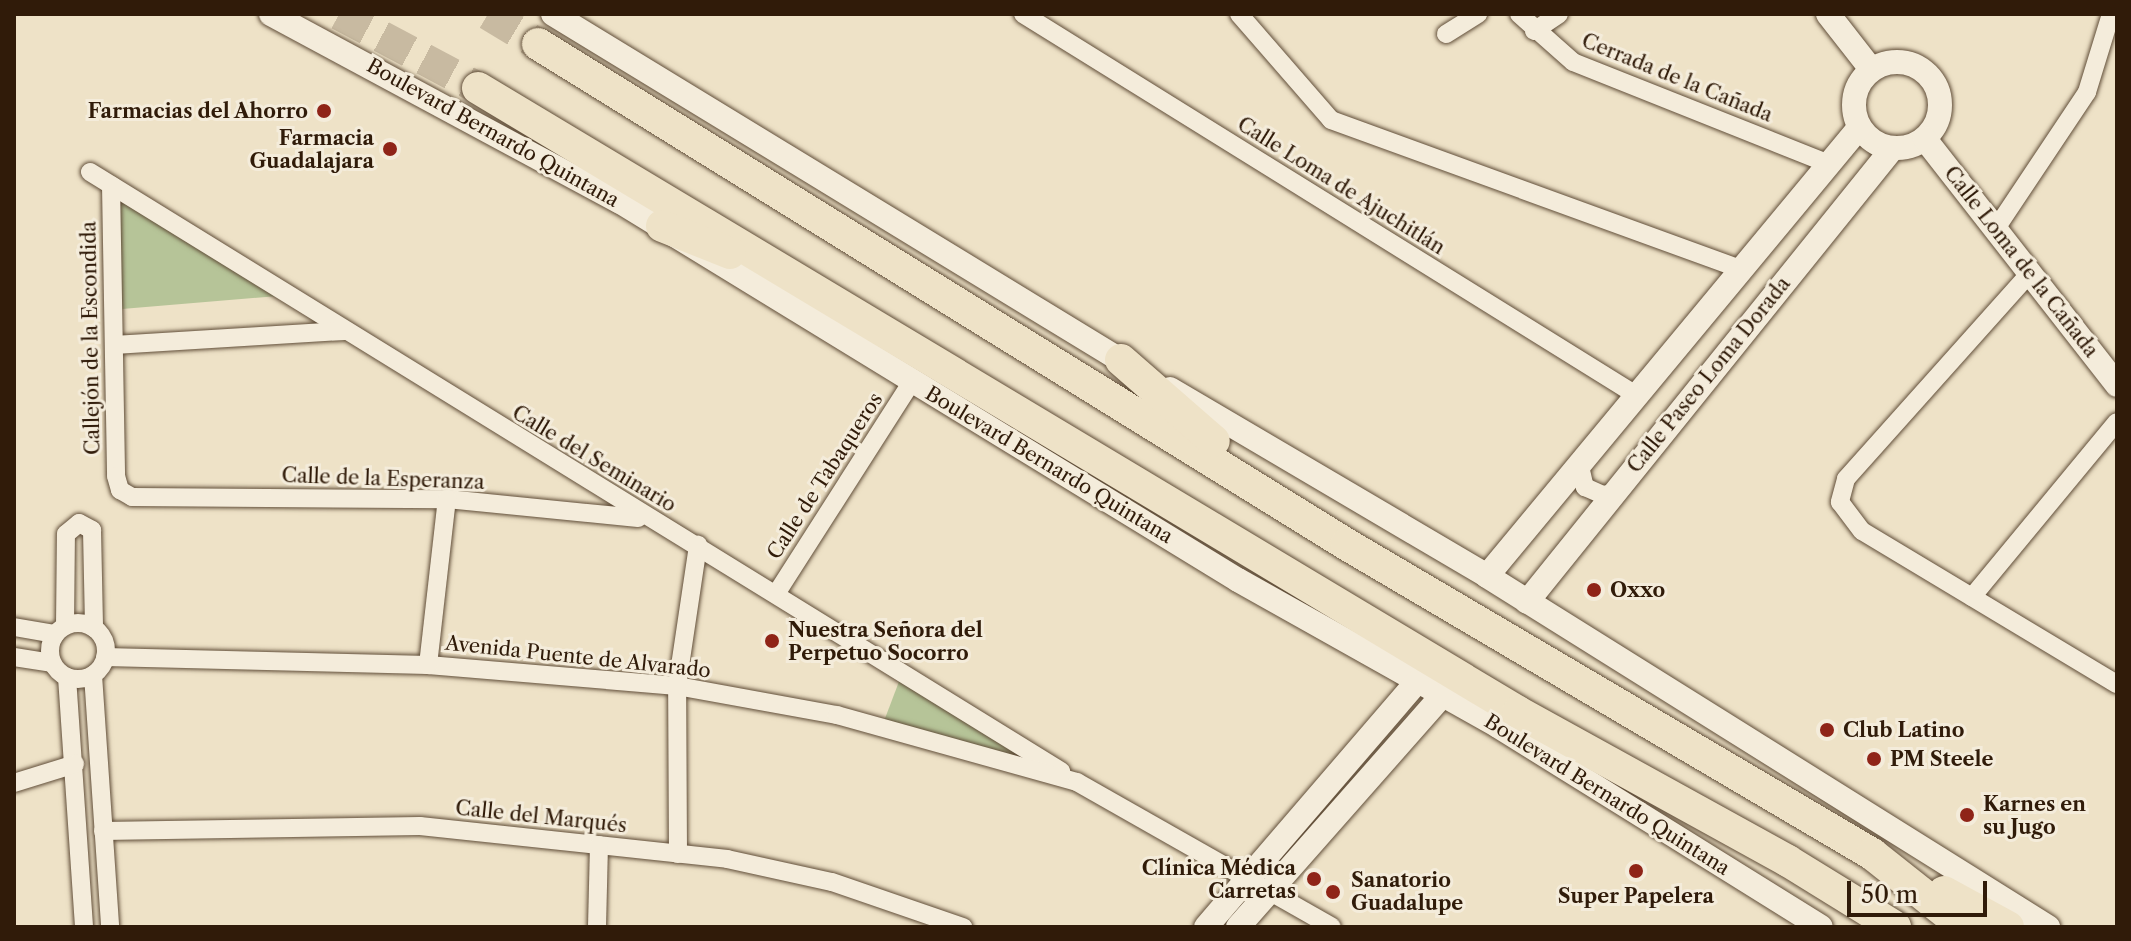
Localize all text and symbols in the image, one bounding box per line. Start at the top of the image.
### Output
street label: Cerrada de la Cañada [1578,29,1776,127]
street label: Boulevard Bernardo Quintana [363,54,623,212]
place label: Farmacias del Ahorro [87,99,308,123]
marker: Farmacias del Ahorro [315,102,333,120]
street label: Calle Loma de Ajuchitlán [1232,112,1450,260]
place label: Farmacia Guadalajara [249,126,374,173]
marker: Farmacia Guadalajara [381,140,399,158]
street label: Calle Loma de la Cañada [1939,162,2103,362]
street label: Callejón de la Escondida [77,221,105,455]
street label: Calle Paseo Loma Dorada [1622,272,1796,478]
street label: Boulevard Bernardo Quintana [921,381,1177,549]
street label: Calle de Tabaqueros [762,388,888,564]
street label: Calle del Seminario [508,401,680,517]
street label: Calle de la Esperanza [281,463,485,495]
place label: Oxxo [1610,578,1665,602]
marker: Oxxo [1585,581,1603,599]
place label: Nuestra Señora del Perpetuo Socorro [788,618,983,665]
street label: Avenida Puente de Alvarado [443,631,713,683]
marker: Nuestra Señora del Perpetuo Socorro [763,632,781,650]
street label: Boulevard Bernardo Quintana [1480,709,1734,881]
place label: Club Latino [1843,718,1964,742]
marker: Club Latino [1818,721,1836,739]
place label: PM Steele [1890,747,1994,771]
marker: PM Steele [1865,750,1883,768]
place label: Karnes en su Jugo [1983,792,2086,839]
street label: Calle del Marqués [454,796,628,838]
marker: Karnes en su Jugo [1958,806,1976,824]
place label: Clínica Médica Carretas [1141,856,1296,903]
marker: Super Papelera [1627,862,1645,880]
scale bar [1851,865,1991,915]
marker: Clínica Médica Carretas [1303,868,1325,890]
place label: Sanatorio Guadalupe [1351,868,1463,915]
text: 50 m [1861,880,1918,909]
marker: Sanatorio Guadalupe [1322,881,1344,903]
place label: Super Papelera [1558,884,1714,908]

